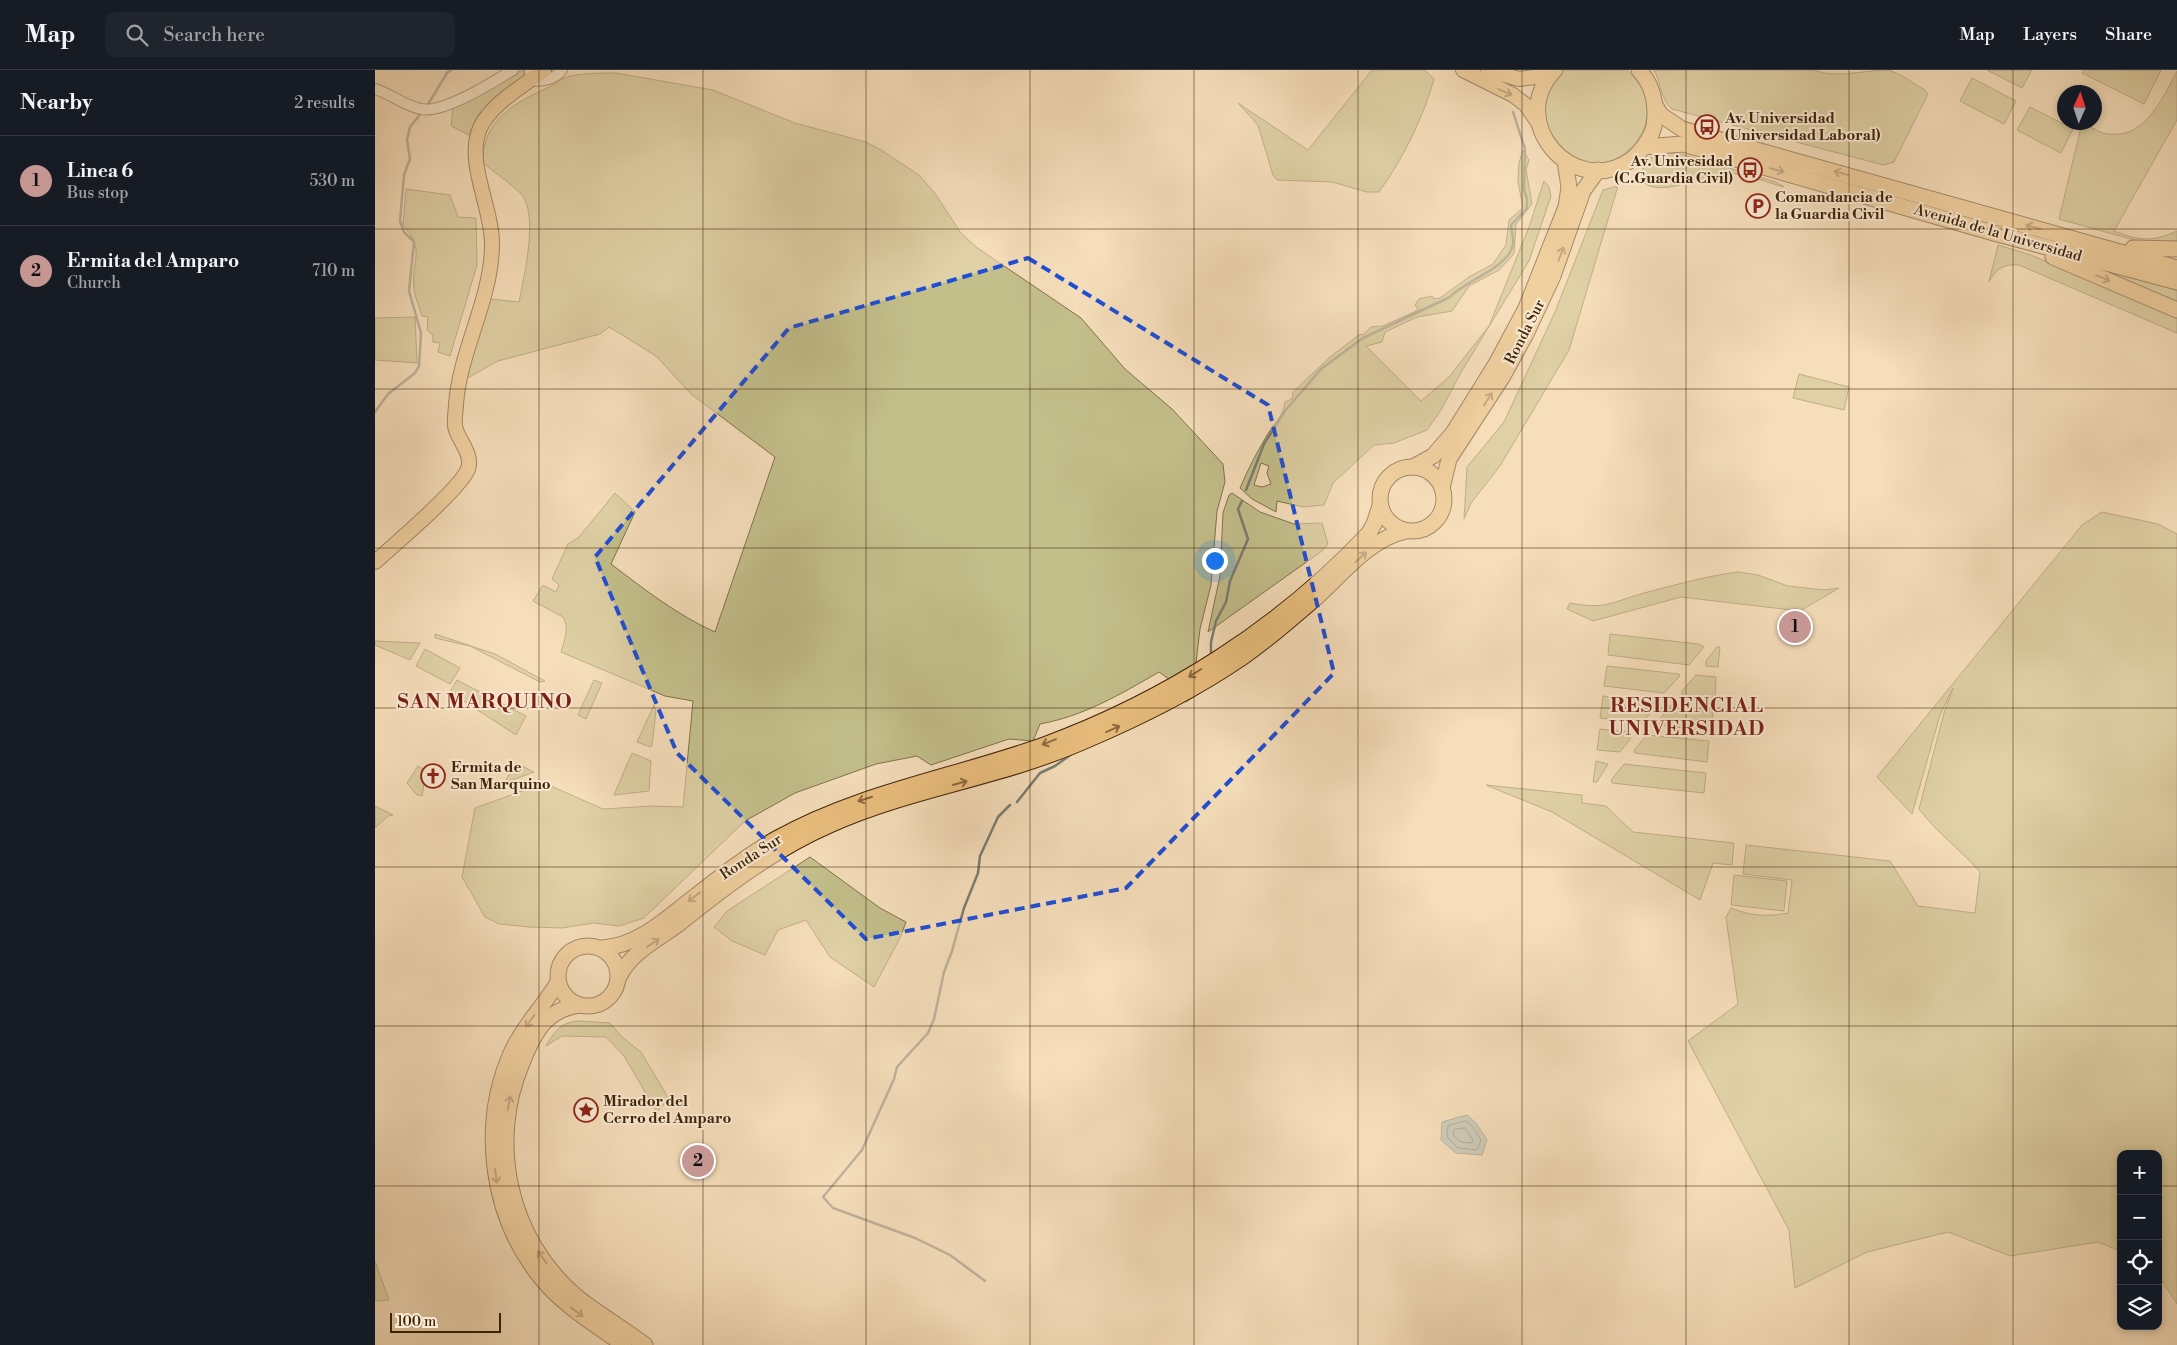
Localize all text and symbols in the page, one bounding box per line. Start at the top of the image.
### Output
search box [105,12,455,57]
text: Map [25,20,75,50]
icon: search [123,21,151,49]
text: Search here [163,23,265,47]
text: Map [1960,23,1995,46]
text: Layers [2023,23,2077,46]
text: Share [2105,23,2152,46]
north arrow [2057,85,2102,130]
one-way arrow [1497,87,1512,97]
text: Nearby [20,90,93,116]
text: 2 results [294,93,355,113]
place label: Av. Universidad (Universidad Laboral) [1724,109,1881,145]
bus stop icon: Av. Universidad (Universidad Laboral) [1694,114,1720,140]
place label: Av. Univesidad (C.Guardia Civil) [1614,152,1734,188]
bus stop icon: Av. Univesidad (C.Guardia Civil) [1737,157,1763,183]
text: Linea 6 [67,159,133,183]
one-way arrow [1769,165,1785,175]
one-way arrow [1834,168,1850,178]
text: 1 [32,171,40,191]
text: 530 m [309,171,355,191]
text: Bus stop [67,183,129,203]
place label: Comandancia de la Guardia Civil [1775,188,1893,224]
parking icon: Comandancia de la Guardia Civil [1745,193,1771,219]
street label: Avenida de la Universidad [1911,200,2085,266]
one-way arrow [2025,221,2041,231]
one-way arrow [1557,247,1566,262]
text: Ermita del Amparo [67,249,239,273]
text: 2 [31,261,41,281]
text: 710 m [312,261,355,281]
text: Church [67,273,121,293]
one-way arrow [2095,274,2110,284]
street label: Ronda Sur [1501,296,1550,368]
one-way arrow [1483,392,1494,406]
your location [1202,548,1228,574]
one-way arrow [1354,551,1367,563]
pin: 1 [1779,608,1811,646]
one-way arrow [1189,668,1203,678]
district label: SAN MARQUINO [397,690,573,715]
district label: RESIDENCIAL UNIVERSIDAD [1609,694,1765,742]
one-way arrow [1105,723,1120,733]
one-way arrow [1042,738,1057,748]
place label: Ermita de San Marquino [451,758,551,794]
church icon: Ermita de San Marquino [420,763,446,789]
one-way arrow [952,778,968,787]
one-way arrow [857,795,873,805]
street label: Ronda Sur [716,830,786,884]
one-way arrow [688,891,701,902]
one-way arrow [645,938,659,948]
one-way arrow [525,1014,536,1027]
place label: Mirador del Cerro del Amparo [603,1092,731,1128]
one-way arrow [505,1095,515,1111]
place icon: Mirador del Cerro del Amparo [573,1097,599,1123]
pin: 2 [682,1142,714,1180]
map controls [2117,1150,2162,1330]
button: + [2117,1150,2162,1195]
one-way arrow [491,1168,501,1184]
button: − [2117,1195,2162,1240]
button: locate [2117,1240,2162,1285]
one-way arrow [537,1251,547,1265]
button: layers [2117,1285,2162,1330]
one-way arrow [570,1306,583,1317]
scale bar [390,1310,501,1333]
text: 100 m [397,1313,436,1331]

